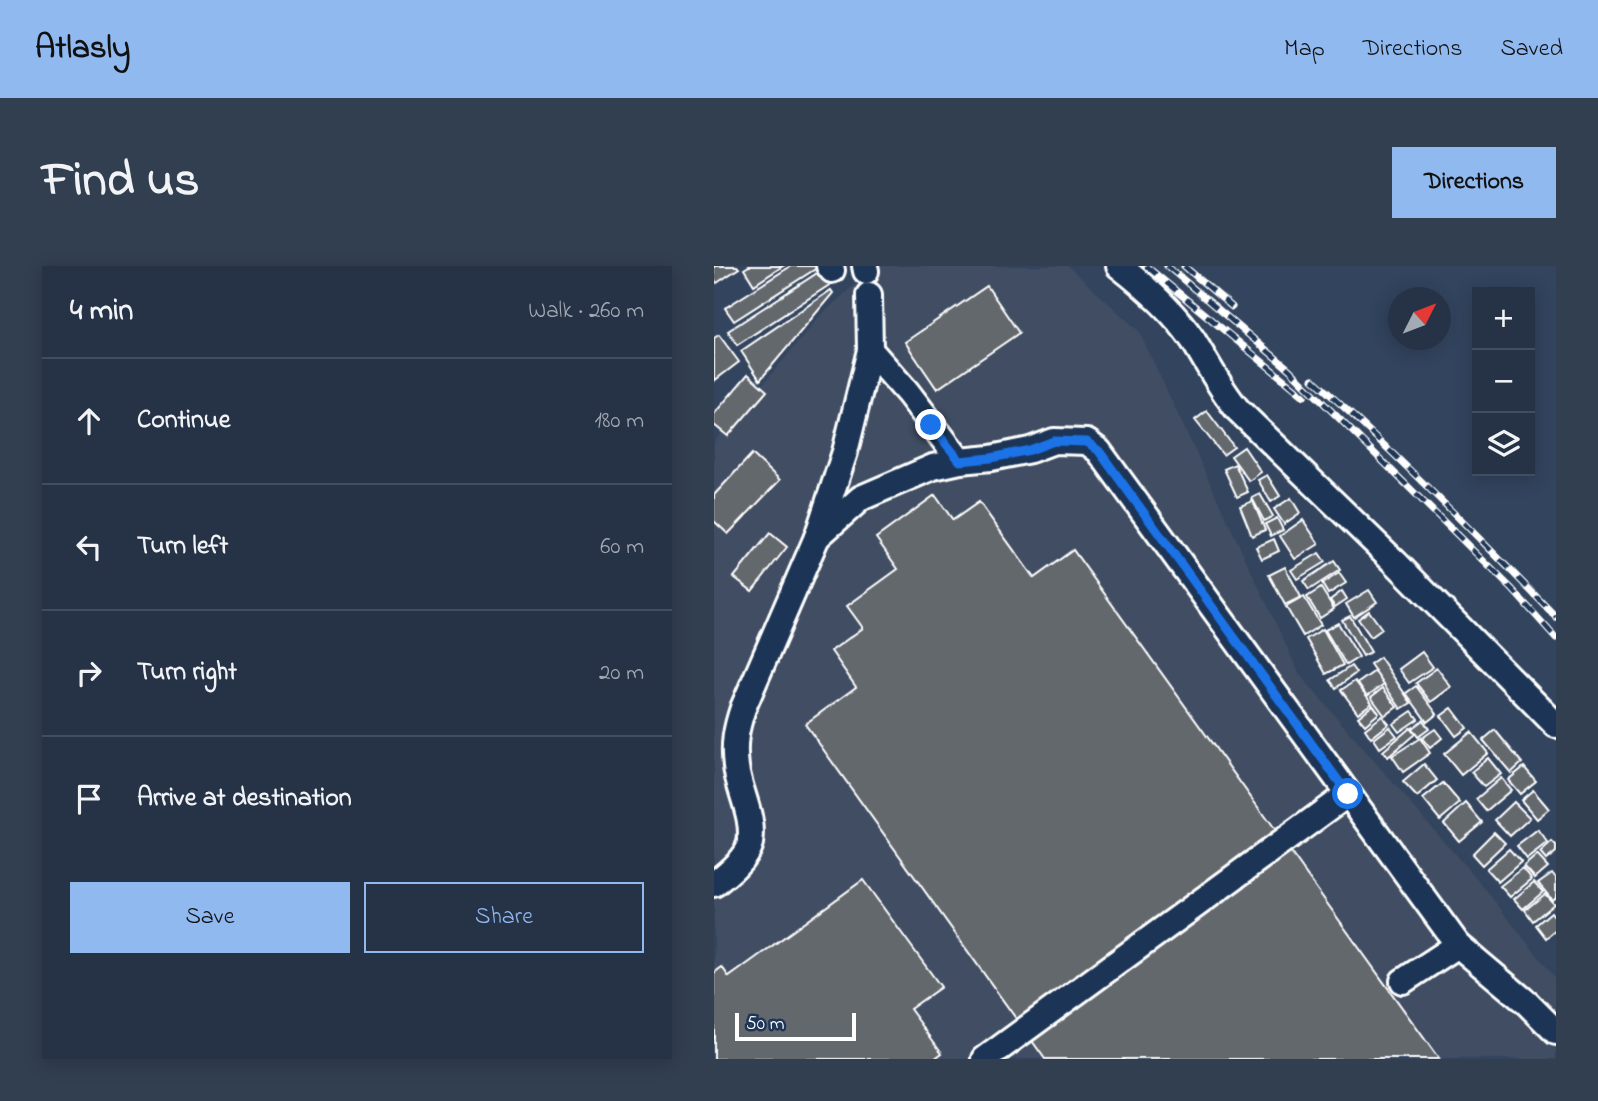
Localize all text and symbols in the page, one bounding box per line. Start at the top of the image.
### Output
text: Atlasly [35,25,130,73]
text: Map [1284,32,1325,67]
text: Directions [1363,32,1462,67]
text: Saved [1500,32,1563,67]
text: Find us [42,146,199,218]
button: Directions [1392,147,1556,218]
north arrow [1388,287,1451,350]
map controls [1472,287,1535,476]
button: + [1472,287,1535,350]
text: 4 min [70,290,133,334]
text: Walk · 260 m [528,295,644,328]
button: − [1472,350,1535,413]
icon: ahead [70,402,108,440]
text: Continue [137,402,230,440]
text: 180 m [595,405,644,438]
route end [915,409,946,440]
button: layers [1472,413,1535,476]
icon: left [70,528,108,566]
text: Turn left [137,528,228,566]
text: 60 m [600,531,644,564]
icon: right [70,654,108,692]
text: Turn right [137,654,237,692]
text: 20 m [599,657,644,690]
route start [1332,778,1363,809]
icon: arrive [70,780,108,818]
text: Arrive at destination [137,780,352,818]
button: Save [70,882,350,953]
button: Share [364,882,644,953]
scale bar [735,1010,856,1042]
text: 50 m [746,1011,785,1038]

